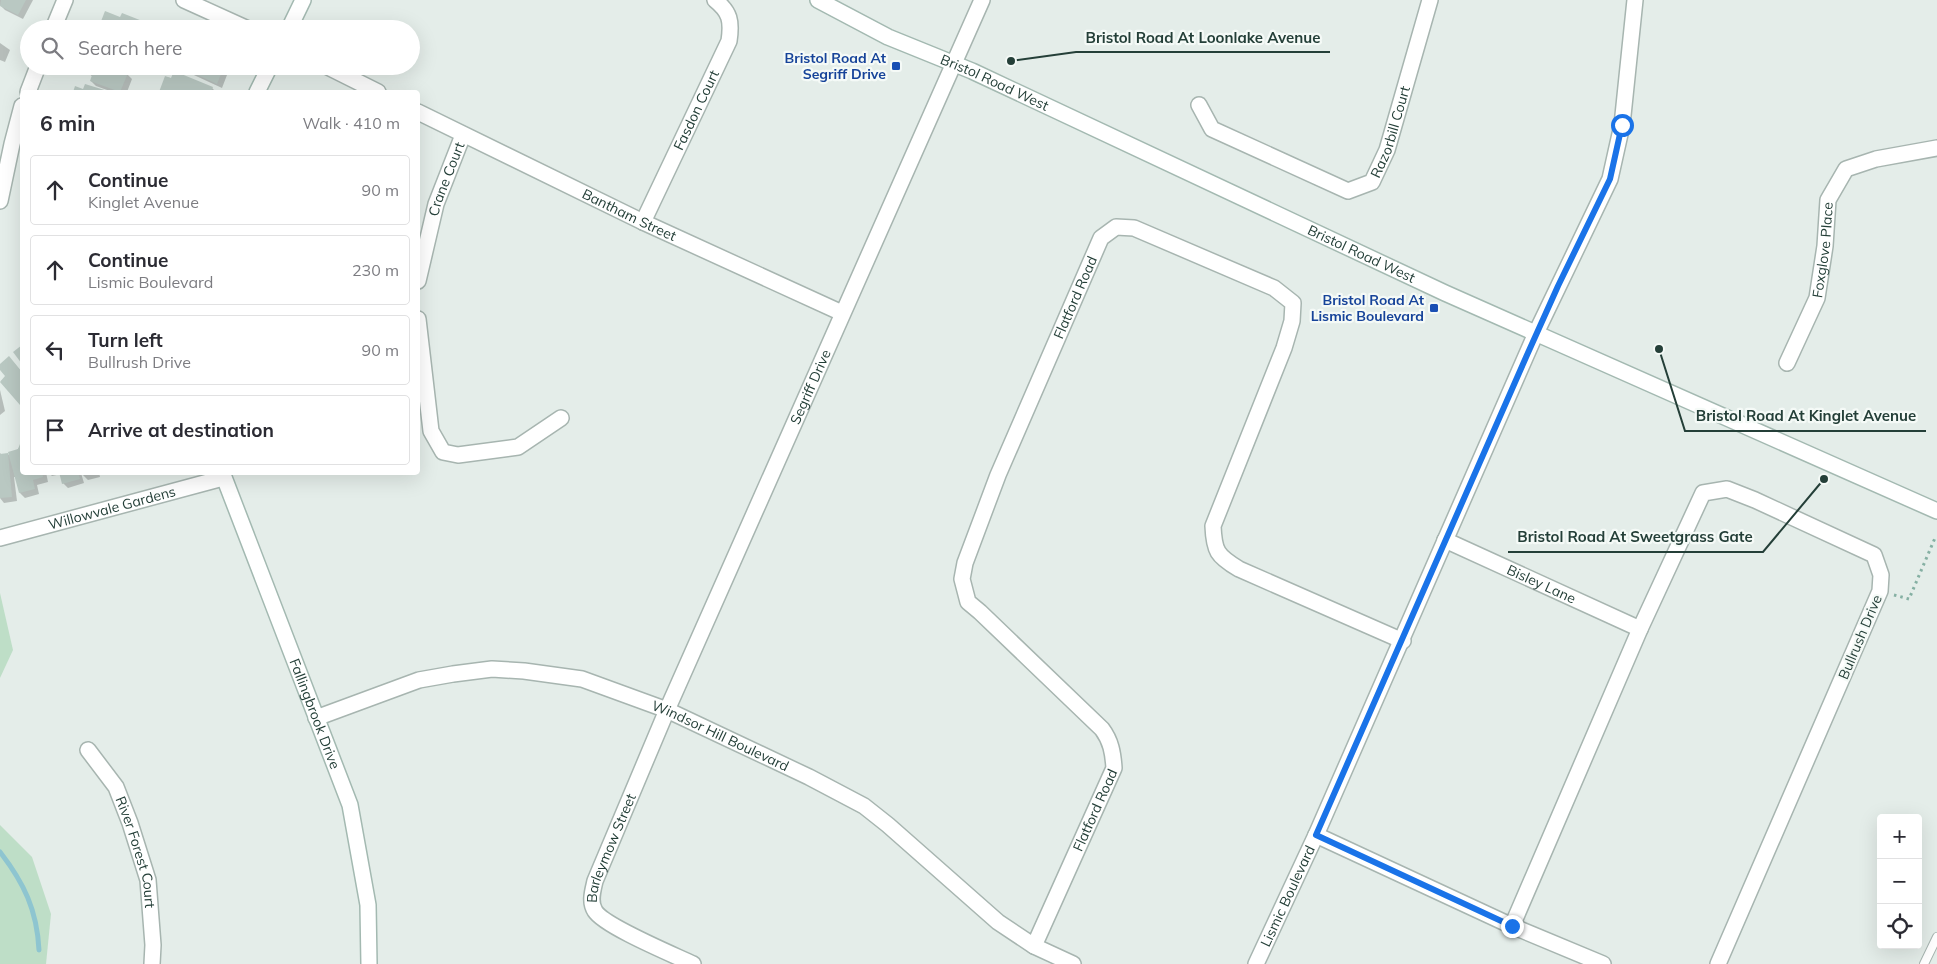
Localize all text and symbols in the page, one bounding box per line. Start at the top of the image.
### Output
search box [20,20,420,75]
callout: Bristol Road At Loonlake Avenue [1076,22,1330,52]
text: Bristol Road At Loonlake Avenue [1086,28,1320,47]
icon: search [38,34,66,62]
text: Search here [78,36,182,60]
place label: Bristol Road At Segriff Drive [785,49,887,83]
street label: Bristol Road West [938,50,1052,115]
marker: Bristol Road At Segriff Drive [890,60,902,72]
street label: Fasdon Court [669,67,723,153]
street label: Razorbill Court [1366,84,1414,181]
text: 6 min [40,110,95,136]
text: Walk · 410 m [302,113,400,133]
route start [1611,114,1634,137]
street label: Crane Court [424,139,468,218]
text: Continue [88,168,168,192]
icon: ahead [41,176,69,204]
text: 90 m [362,180,399,200]
street label: Bantham Street [579,185,679,245]
text: Kinglet Avenue [88,192,199,212]
street label: Foxglove Place [1808,201,1837,299]
street label: Bristol Road West [1305,221,1418,287]
text: Continue [88,248,168,272]
street label: Flatford Road [1049,253,1101,341]
icon: ahead [41,256,69,284]
text: 230 m [352,260,399,280]
text: Lismic Boulevard [88,272,213,292]
place label: Bristol Road At Lismic Boulevard [1311,291,1425,325]
marker: Bristol Road At Lismic Boulevard [1428,302,1440,314]
text: Turn left [88,328,163,352]
icon: left [41,336,69,364]
text: 90 m [362,340,399,360]
street label: Segriff Drive [786,347,835,427]
text: Bullrush Drive [88,352,191,372]
callout: Bristol Road At Kinglet Avenue [1685,401,1926,431]
text: Bristol Road At Kinglet Avenue [1696,406,1916,425]
icon: arrive [41,416,69,444]
text: Arrive at destination [88,418,274,442]
street label: Willowvale Gardens [46,482,178,534]
callout: Bristol Road At Sweetgrass Gate [1508,522,1763,552]
text: Bristol Road At Sweetgrass Gate [1517,527,1753,546]
street label: Bisley Lane [1504,561,1579,607]
street label: Bullrush Drive [1834,592,1886,682]
street label: Fallingbrook Drive [286,656,344,772]
street label: Windsor Hill Boulevard [649,696,792,775]
street label: Flatford Road [1069,766,1121,854]
street label: Barleymow Street [583,791,640,903]
street label: River Forest Court [111,794,159,909]
map controls [1877,814,1922,949]
button: + [1877,814,1922,859]
street label: Lismic Boulevard [1256,842,1319,950]
button: − [1877,859,1922,904]
button: locate [1877,904,1922,949]
route end [1501,915,1524,938]

